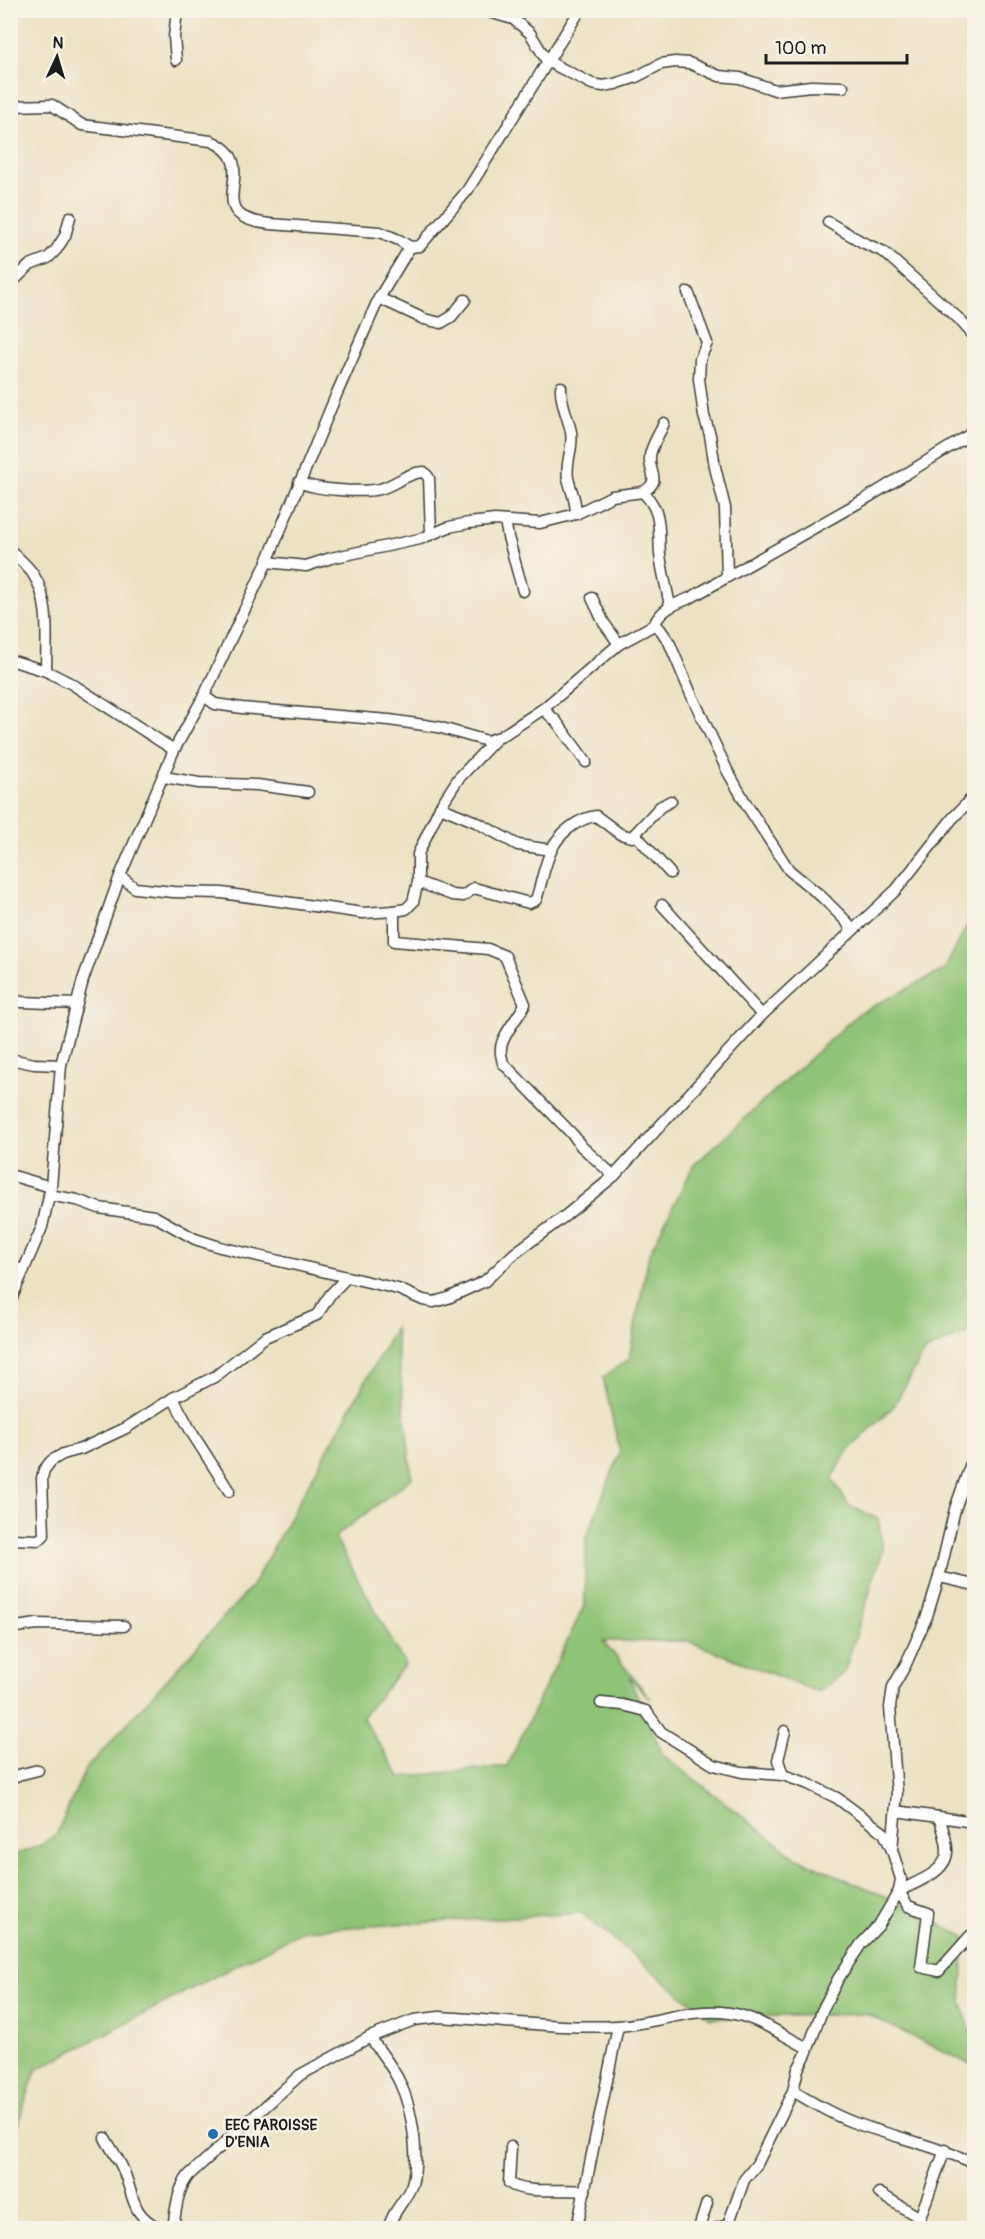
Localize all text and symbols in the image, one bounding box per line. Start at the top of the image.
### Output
north arrow [27,27,87,87]
scale bar [766,27,907,65]
text: N [52,33,64,53]
text: 100 m [775,37,827,60]
place label: EEC PAROISSE D'ENIA [225,2116,317,2152]
marker: EEC PAROISSE D'ENIA [206,2127,220,2141]

